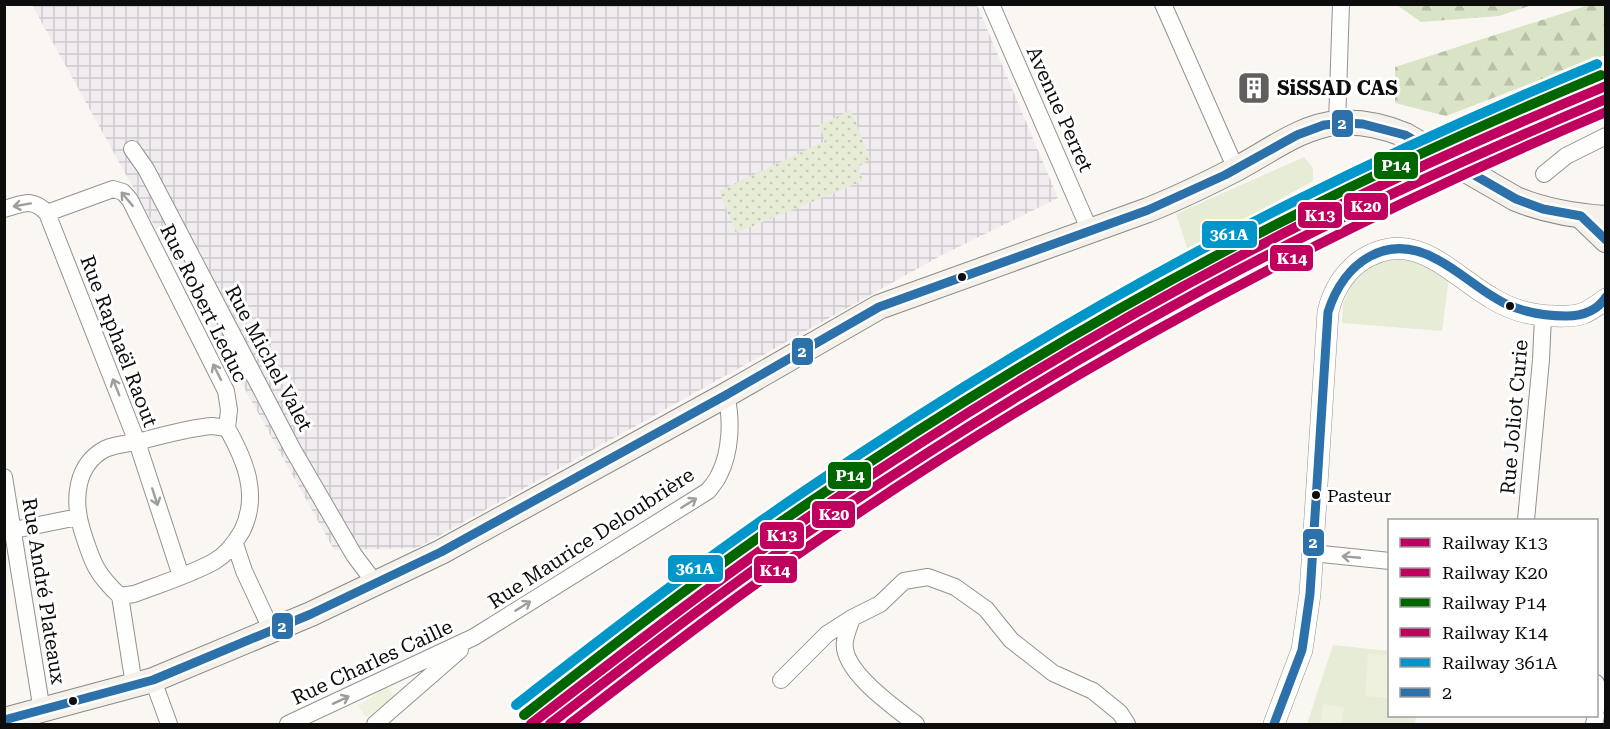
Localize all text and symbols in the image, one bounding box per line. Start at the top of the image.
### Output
street label: Avenue Perret [1022,43,1099,176]
building icon: SiSSAD CAS [1236,70,1272,106]
place label: SiSSAD CAS [1277,76,1398,100]
line badge: 2 [1331,109,1354,138]
text: 2 [1338,114,1347,133]
line badge: P14 [1373,151,1419,180]
text: P14 [1382,156,1411,175]
one-way arrow [121,191,134,207]
line badge: K20 [1343,192,1389,221]
text: K20 [1351,197,1381,216]
one-way arrow [13,200,33,211]
line badge: K13 [1297,201,1343,229]
text: K13 [1305,206,1335,225]
street label: Rue Robert Leduc [155,220,253,386]
line badge: 361A [1201,220,1258,249]
text: 361A [1210,225,1249,244]
line badge: K14 [1269,244,1314,272]
text: K14 [1277,249,1307,268]
street label: Rue Raphaël Raout [75,252,163,431]
unlabelled marker [956,271,968,283]
street label: Rue Michel Valet [220,281,318,435]
unlabelled marker [1504,300,1516,312]
line badge: 2 [791,337,814,366]
street label: Rue Joliot Curie [1495,339,1533,495]
text: 2 [798,342,807,361]
one-way arrow [210,363,222,381]
one-way arrow [110,378,121,397]
line badge: P14 [827,461,872,490]
street label: Rue Maurice Deloubrière [484,462,698,614]
text: P14 [836,466,865,485]
place label: Pasteur [1327,485,1391,506]
one-way arrow [151,487,162,506]
marker: Pasteur [1310,489,1322,501]
street label: Rue André Plateaux [17,496,71,686]
one-way arrow [680,496,697,508]
line badge: K20 [811,500,856,529]
text: K20 [819,505,849,524]
legend [1388,519,1598,717]
line badge: K13 [759,521,805,550]
text: K13 [767,526,797,545]
line badge: 2 [1302,528,1325,557]
text: Railway K13 [1442,532,1548,553]
text: 2 [1309,533,1318,552]
one-way arrow [1341,551,1361,562]
line badge: 361A [667,554,724,583]
line badge: K14 [753,555,798,584]
text: 361A [676,559,715,578]
text: K14 [760,561,790,580]
text: Railway K20 [1442,562,1548,583]
text: Railway P14 [1442,592,1546,613]
one-way arrow [514,599,531,611]
line badge: 2 [271,612,294,640]
street label: Rue Charles Caille [288,614,456,710]
text: 2 [278,617,287,636]
text: Railway K14 [1442,622,1548,643]
text: Railway 361A [1442,652,1558,673]
text: 2 [1442,682,1452,703]
one-way arrow [331,693,349,705]
unlabelled marker [67,695,79,707]

